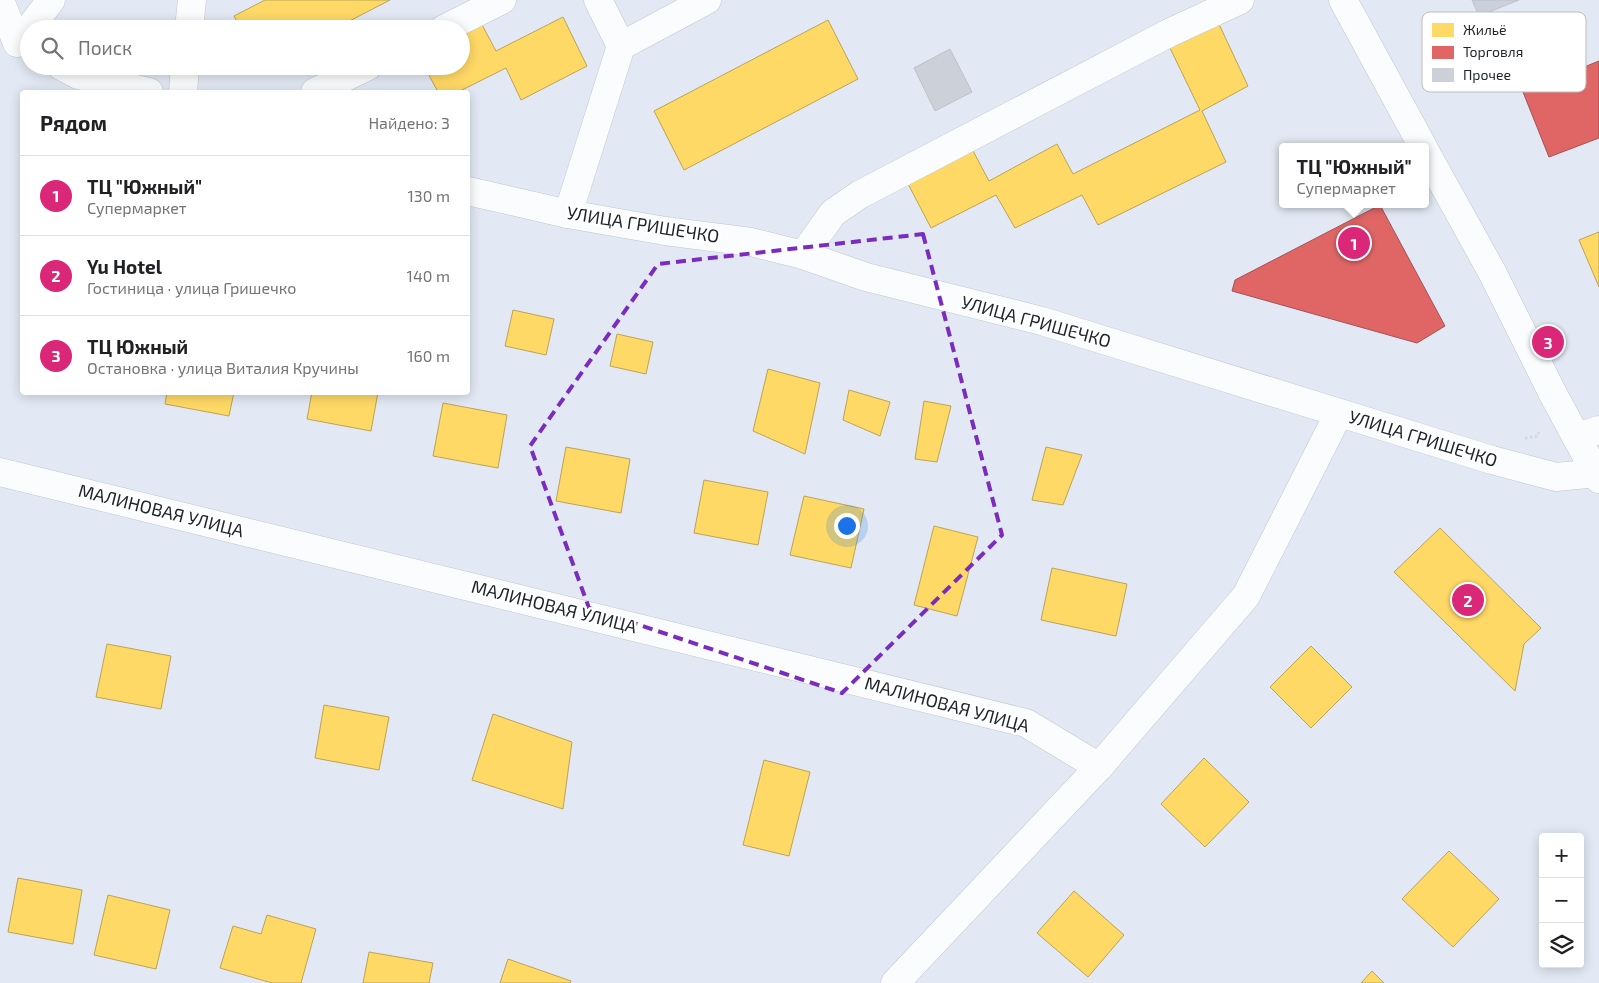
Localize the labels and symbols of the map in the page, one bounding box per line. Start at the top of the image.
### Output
legend [1422,12,1586,92]
text: Жильё [1463,21,1507,38]
text: Торговля [1463,43,1523,60]
text: Прочее [1463,66,1511,83]
street label: УЛИЦА ГРИШЕЧКО [565,201,721,247]
pin: 1 [1338,224,1370,262]
street label: УЛИЦА ГРИШЕЧКО [959,290,1114,352]
pin: 3 [1532,323,1564,361]
street label: УЛИЦА ГРИШЕЧКО [1346,405,1500,471]
street label: МАЛИНОВАЯ УЛИЦА [76,479,247,541]
your location [834,513,860,539]
street label: МАЛИНОВАЯ УЛИЦА [469,575,640,637]
pin: 2 [1452,581,1484,619]
street label: МАЛИНОВАЯ УЛИЦА [862,671,1033,737]

